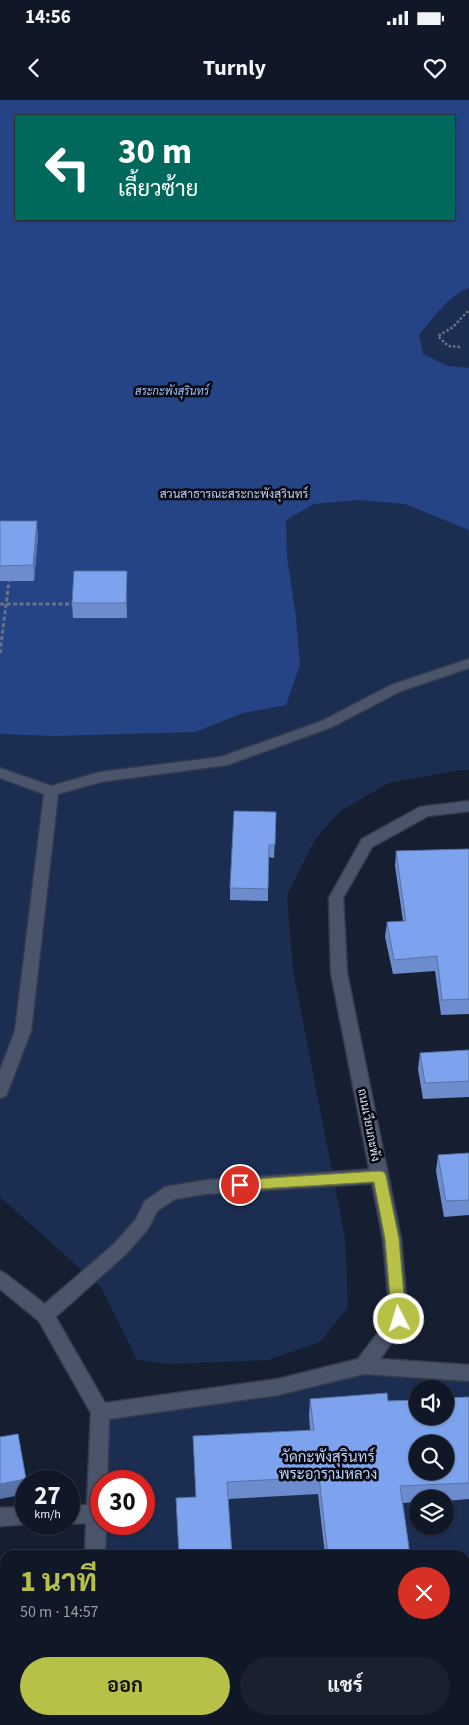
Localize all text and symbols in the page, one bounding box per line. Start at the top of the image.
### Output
text: 14:56 [25,4,71,31]
text: Turnly [203,52,266,84]
icon: back [20,54,48,82]
icon: heart [421,54,449,82]
text: 30 m [118,127,192,177]
icon: left [35,135,100,200]
text: เลี้ยวซ้าย [118,173,198,205]
water label: สระกะพังสุรินทร์ [135,383,211,400]
park label: สวนสาธารณะสระกะพังสุรินทร์ [160,486,309,503]
street label: ถนนเวียนกะพัง [353,1087,384,1163]
pin [219,1164,261,1206]
icon: arrive [226,1171,254,1199]
position arrow [372,1292,424,1344]
map controls [409,1380,454,1535]
button: sound [409,1380,454,1425]
button: search [409,1435,454,1480]
park label: วัดกะพังสุรินทร์ พระอารามหลวง [279,1447,377,1485]
speed limit sign: 30 [90,1470,155,1535]
text: 27 [34,1478,61,1514]
button: layers [409,1490,454,1535]
text: km/h [34,1506,61,1523]
text: 1 นาที [20,1560,97,1603]
button: close [398,1567,450,1619]
text: 50 m · 14:57 [20,1601,99,1623]
button: ออก [20,1657,230,1715]
button: แชร์ [240,1657,450,1715]

